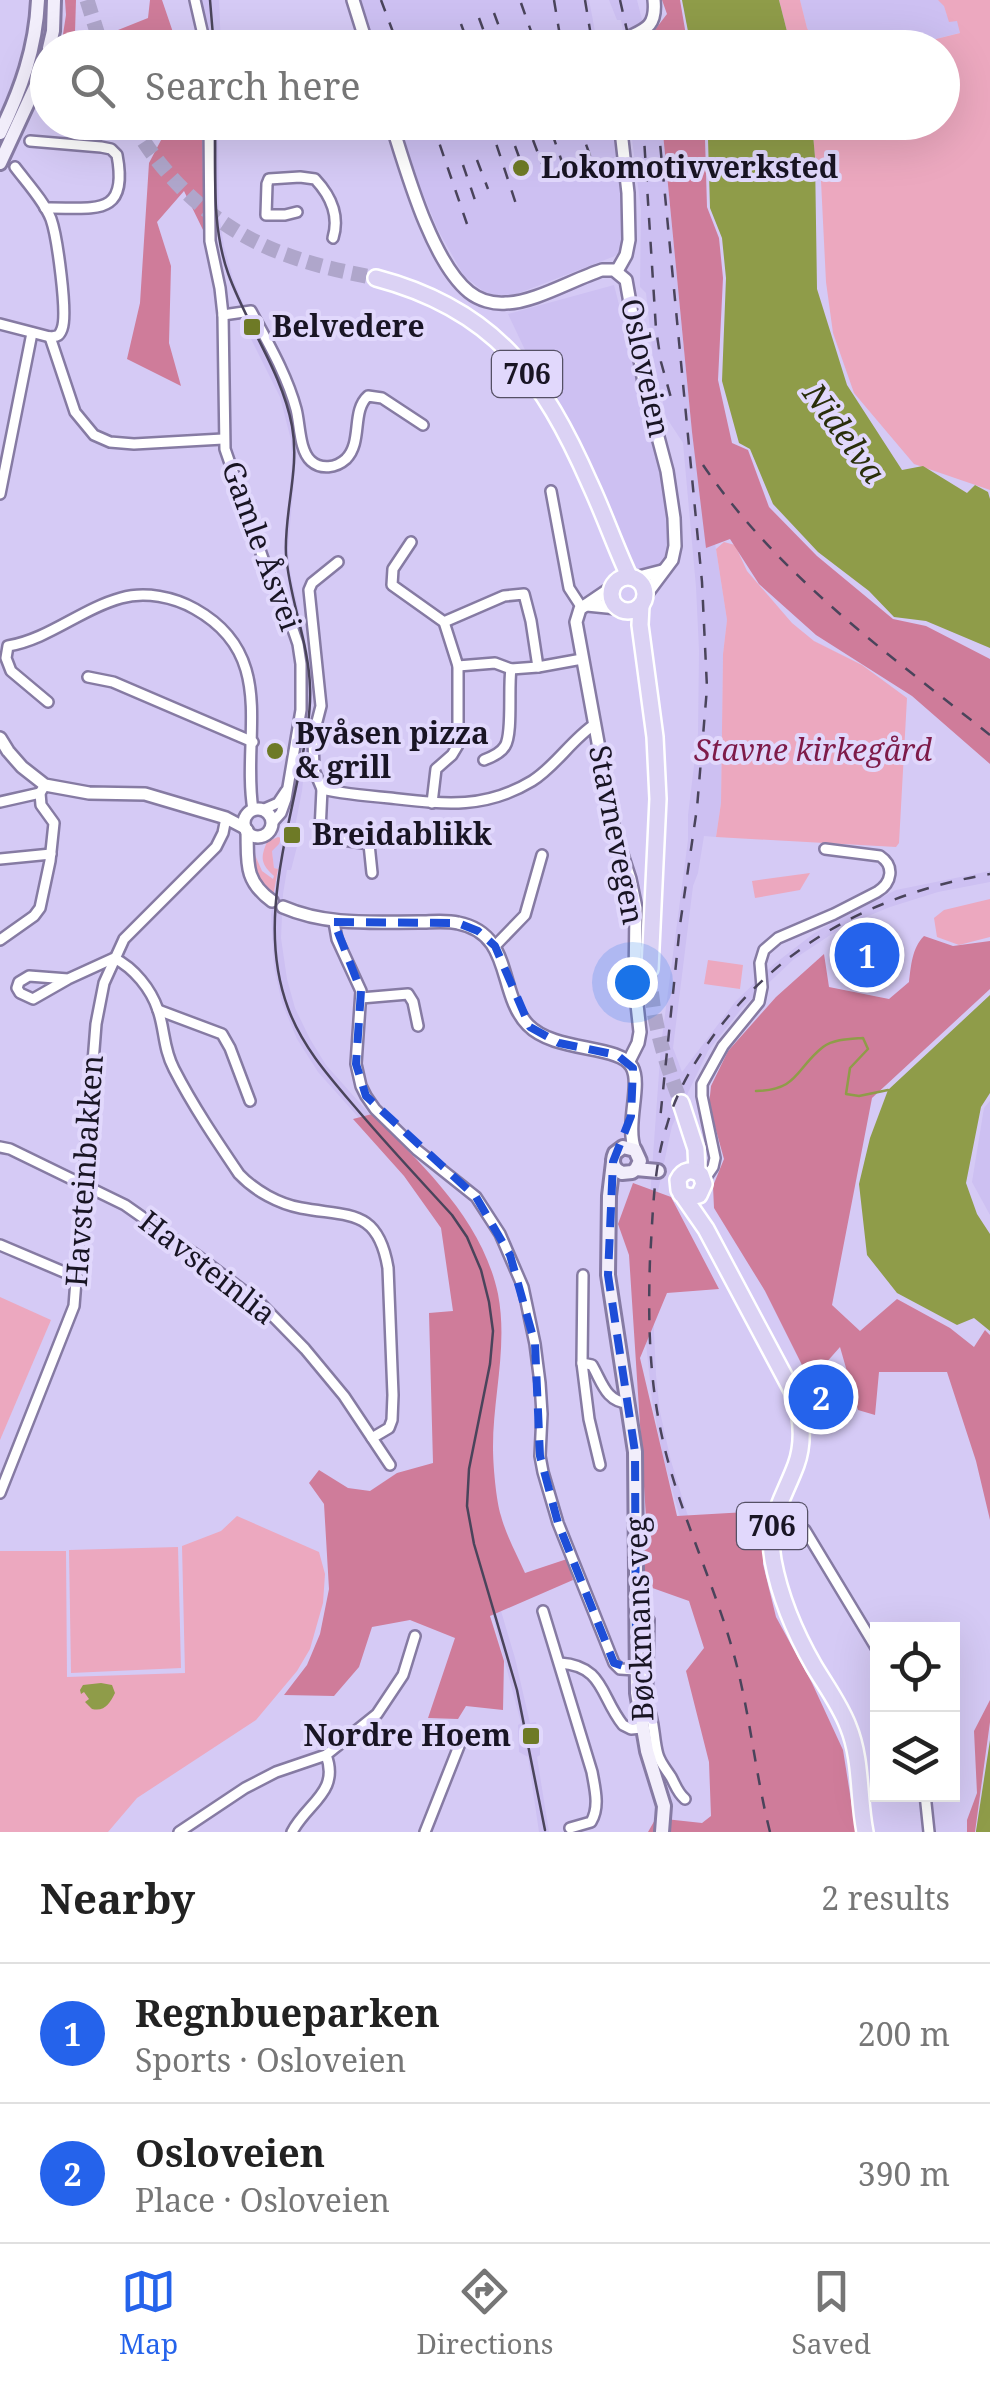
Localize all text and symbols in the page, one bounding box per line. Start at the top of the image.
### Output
search box [30,30,960,140]
icon: search [65,58,120,113]
text: Search here [145,59,361,111]
place label: Lokomotivverksted [541,146,838,187]
marker: Lokomotivverksted [510,157,532,179]
street label: Osloveien [612,295,681,441]
place label: Belvedere [272,305,425,346]
marker: Belvedere [241,316,263,338]
road number: 706 [492,351,562,397]
water label: Nidelva [794,373,896,491]
street label: Gamle Åsvei [213,455,312,636]
place label: Byåsen pizza & grill [295,712,489,787]
park label: Stavne kirkegård [694,729,933,770]
marker: Byåsen pizza & grill [264,740,286,762]
street label: Stavnevegen [580,742,655,928]
place label: Breidablikk [312,813,493,854]
marker: Breidablikk [281,824,303,846]
pin: 1 [834,918,900,992]
your location [607,957,658,1008]
street label: Havsteinbakken [55,1054,112,1288]
street label: Havsteinlia [131,1201,285,1333]
pin: 2 [788,1360,854,1434]
road number: 706 [737,1503,807,1549]
street label: Bøckmans veg [614,1516,663,1722]
map controls [870,1622,960,1802]
button: locate [870,1622,960,1712]
button: layers [870,1712,960,1802]
place label: Nordre Hoem [303,1714,511,1755]
marker: Nordre Hoem [520,1725,542,1747]
text: Nearby [40,1869,195,1926]
text: 2 results [821,1876,950,1919]
text: Regnbueparken [135,1986,440,2038]
text: 1 [63,2012,82,2055]
text: 200 m [858,2012,950,2055]
text: Sports · Osloveien [135,2038,406,2081]
text: Osloveien [135,2126,325,2178]
text: 2 [63,2152,82,2195]
text: 390 m [858,2152,950,2195]
text: Place · Osloveien [135,2178,390,2221]
tab: Map [119,2264,178,2362]
tab: Directions [416,2264,553,2362]
tab: Saved [792,2264,871,2362]

